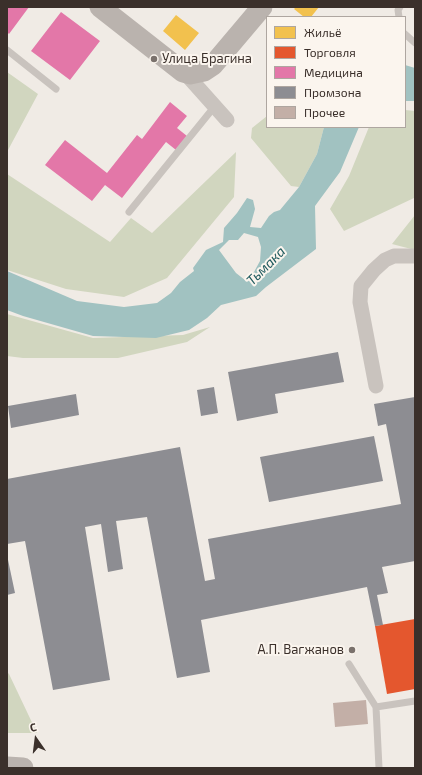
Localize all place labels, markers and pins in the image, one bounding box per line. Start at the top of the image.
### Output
place label: Улица Брагина [162,51,252,67]
marker: Улица Брагина [149,54,159,64]
place label: А.П. Вагжанов [257,642,344,658]
marker: А.П. Вагжанов [347,645,357,655]

